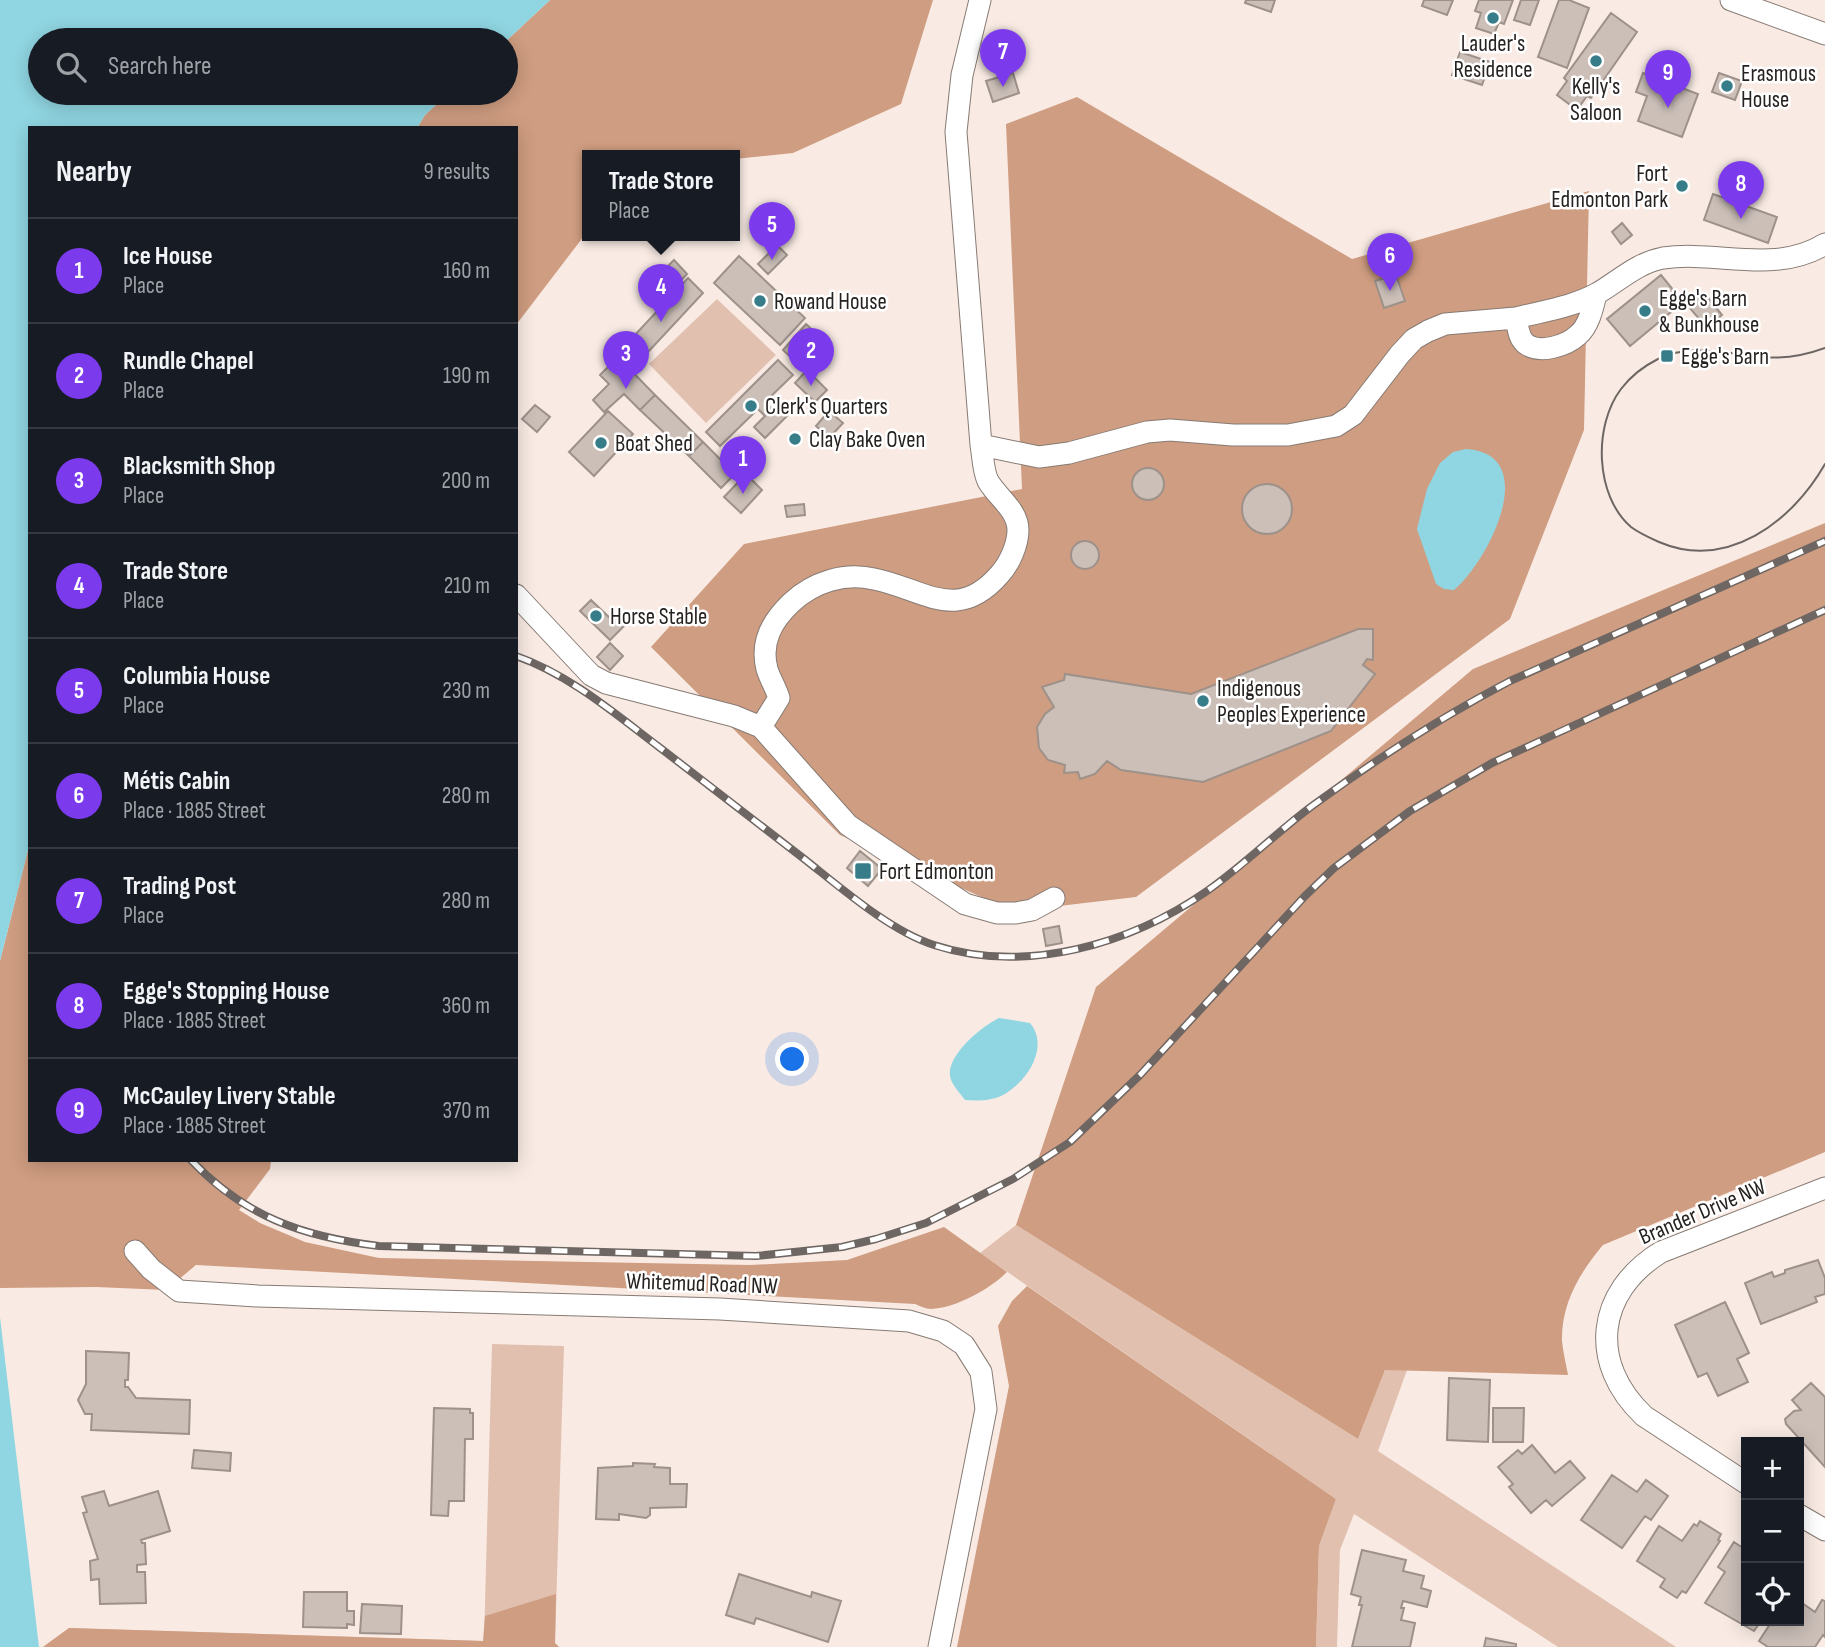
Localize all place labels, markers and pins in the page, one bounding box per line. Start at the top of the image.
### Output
marker: Lauder's Residence [1485,10,1501,26]
pin: 7 [980,29,1026,87]
place label: Lauder's Residence [1453,30,1533,84]
pin: 9 [1645,50,1691,108]
marker: Kelly's Saloon [1588,53,1604,69]
place label: Erasmous House [1741,60,1816,114]
place label: Kelly's Saloon [1570,73,1622,127]
marker: Erasmous House [1719,78,1735,94]
place label: Fort Edmonton Park [1551,160,1668,214]
pin: 8 [1718,161,1764,219]
marker: Fort Edmonton Park [1674,178,1690,194]
pin: 5 [749,202,795,260]
pin: 6 [1367,233,1413,291]
pin: 4 [638,264,684,322]
place label: Egge's Barn & Bunkhouse [1659,285,1759,339]
place label: Rowand House [774,288,887,316]
marker: Rowand House [752,293,768,309]
marker: Egge's Barn & Bunkhouse [1637,303,1653,319]
pin: 2 [788,328,834,386]
pin: 3 [603,331,649,389]
place label: Egge's Barn [1681,343,1769,371]
marker: Egge's Barn [1659,348,1675,364]
place label: Clerk's Quarters [765,393,888,421]
marker: Clerk's Quarters [743,398,759,414]
place label: Clay Bake Oven [809,426,925,454]
place label: Boat Shed [615,430,693,458]
marker: Clay Bake Oven [787,431,803,447]
marker: Boat Shed [593,435,609,451]
pin: 1 [720,436,766,494]
place label: Horse Stable [610,603,707,631]
marker: Horse Stable [588,608,604,624]
place label: Indigenous Peoples Experience [1217,675,1366,729]
marker: Indigenous Peoples Experience [1195,693,1211,709]
place label: Fort Edmonton [879,858,994,886]
marker: Fort Edmonton [853,861,873,881]

